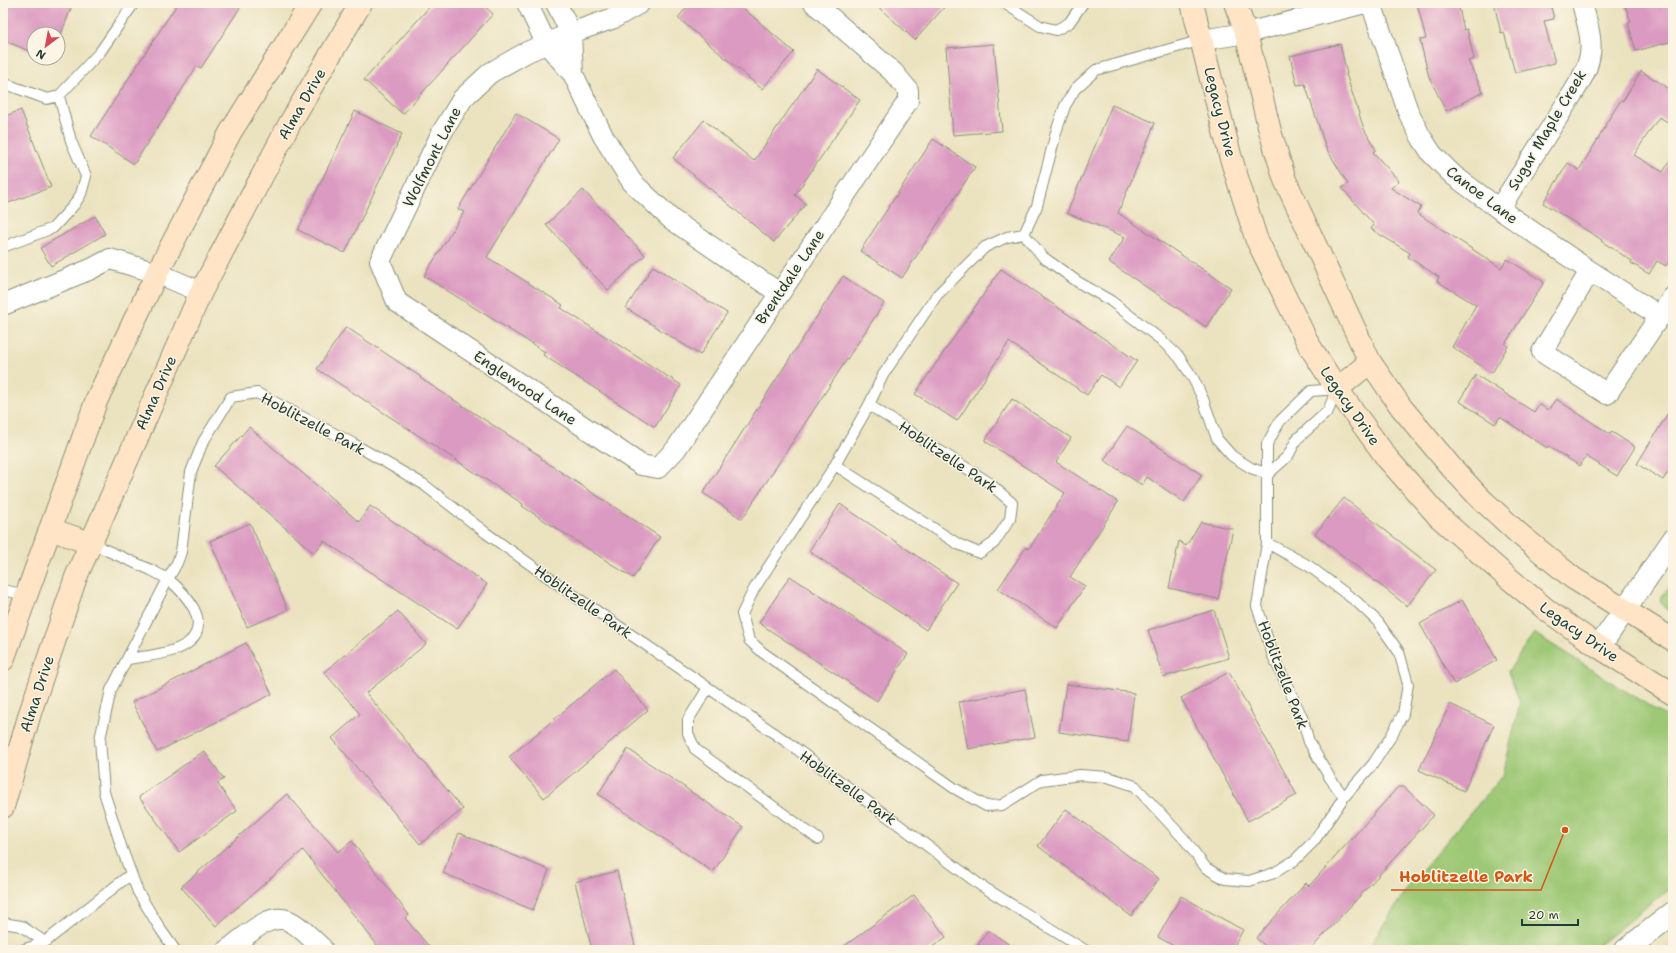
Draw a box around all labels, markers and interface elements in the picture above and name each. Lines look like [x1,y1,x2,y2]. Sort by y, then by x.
north arrow [26,26,66,66]
text: N [33,45,49,63]
street label: Alma Drive [273,65,331,143]
street label: Legacy Drive [1199,65,1241,159]
street label: Sugar Maple Creek [1503,66,1591,194]
street label: Wolfmont Lane [398,103,466,211]
street label: Canoe Lane [1442,161,1522,229]
street label: Brentdale Lane [751,226,829,328]
street label: Englewood Lane [469,346,581,430]
street label: Alma Drive [131,353,181,433]
street label: Legacy Drive [1315,362,1385,450]
street label: Hoblitzelle Park [257,388,369,460]
street label: Hoblitzelle Park [895,416,1001,498]
street label: Hoblitzelle Park [530,561,636,643]
street label: Legacy Drive [1535,597,1623,667]
street label: Hoblitzelle Park [1253,618,1313,732]
street label: Alma Drive [15,653,59,735]
street label: Hoblitzelle Park [796,746,900,830]
callout: Hoblitzelle Park [1391,862,1541,890]
text: Hoblitzelle Park [1399,866,1533,887]
scale bar [1522,901,1578,927]
text: 20 m [1528,907,1559,923]

